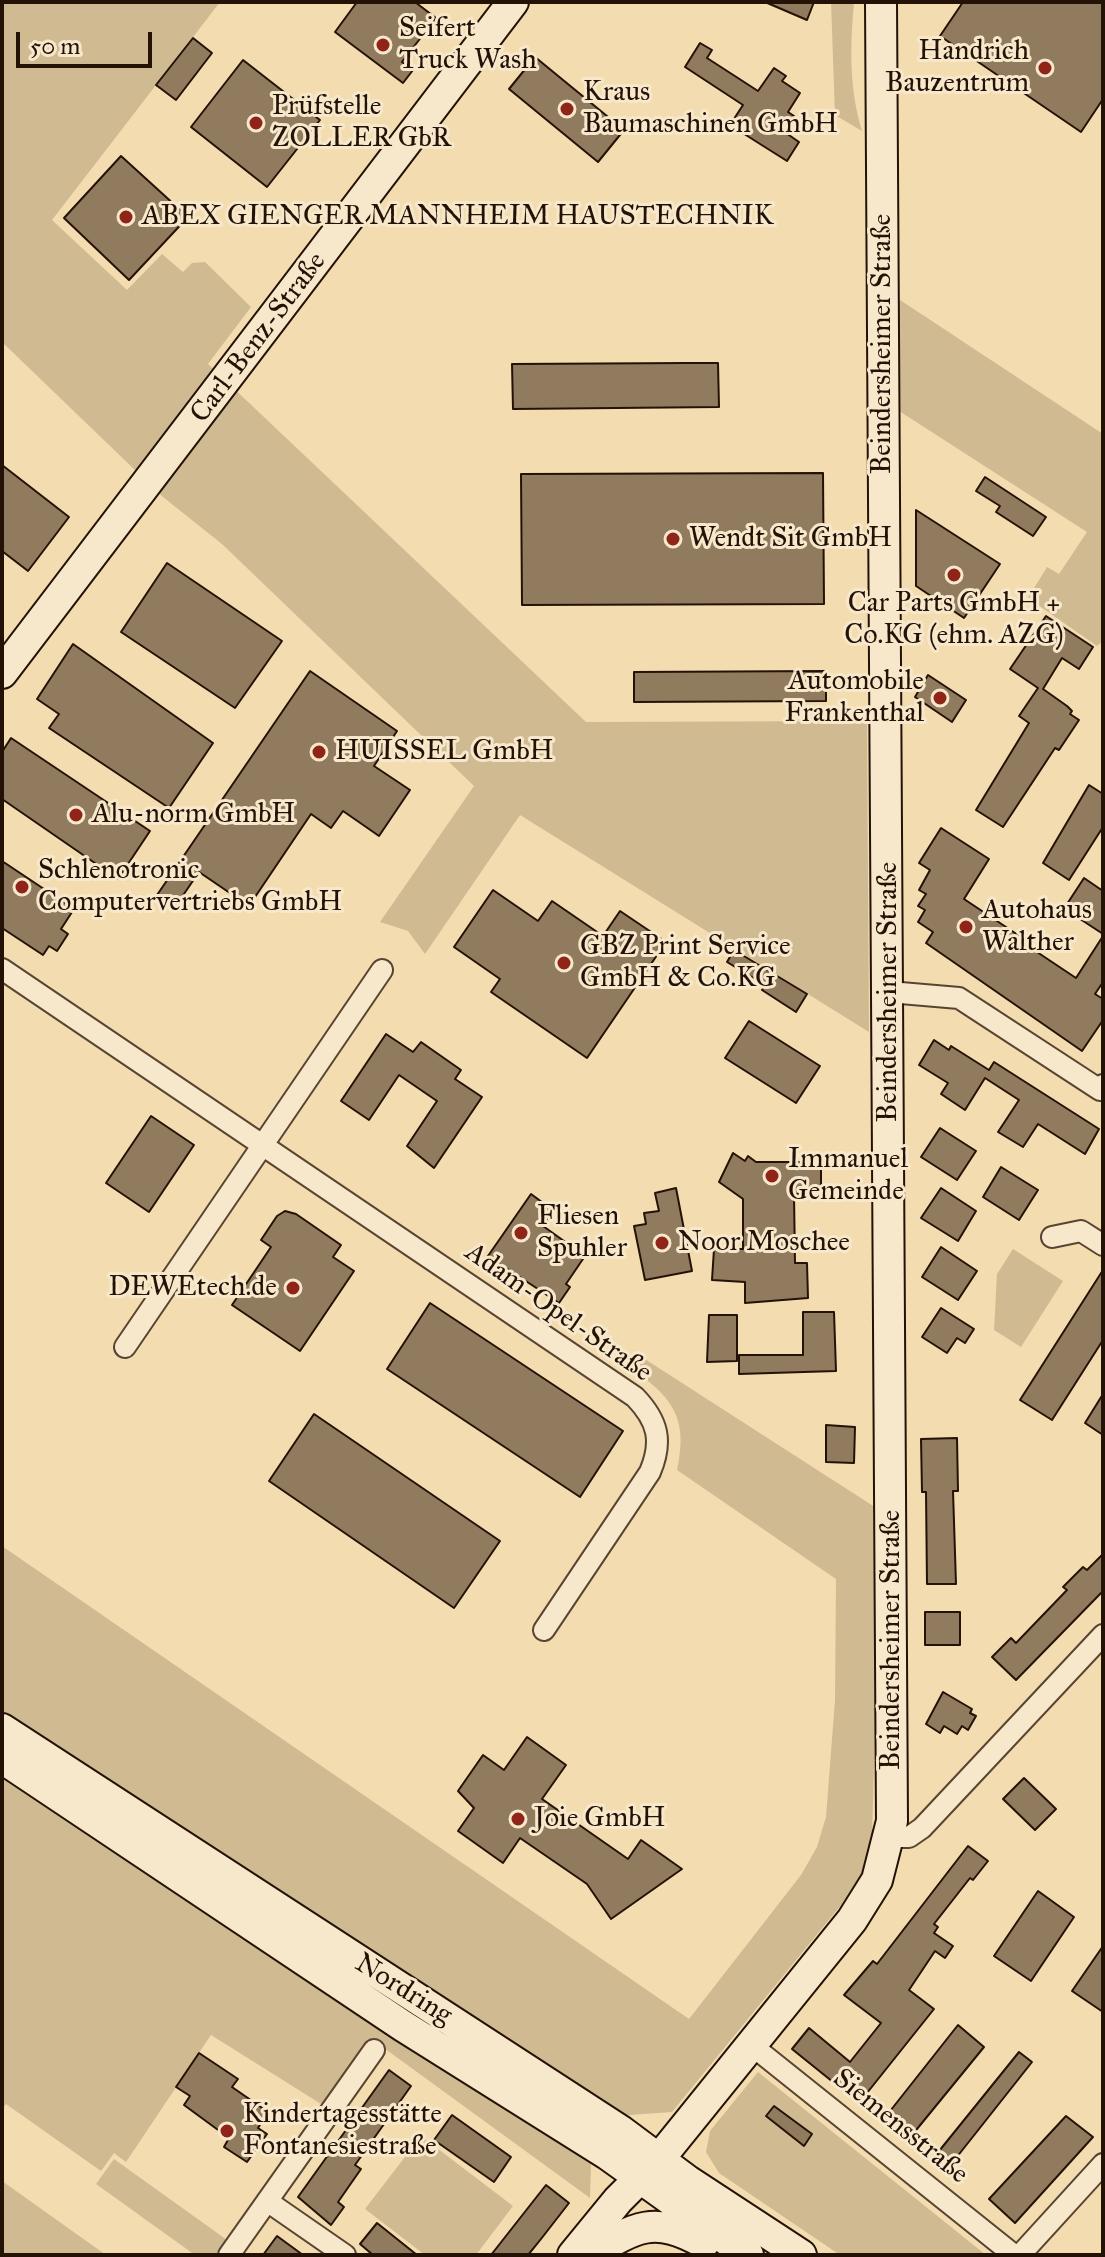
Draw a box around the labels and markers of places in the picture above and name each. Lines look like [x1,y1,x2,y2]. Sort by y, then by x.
place label: Seifert Truck Wash [399,12,537,78]
place label: Handrich Bauzentrum [885,35,1029,101]
marker: Seifert Truck Wash [374,36,392,54]
marker: Handrich Bauzentrum [1036,59,1054,77]
place label: Kraus Baumaschinen GmbH [583,76,838,142]
place label: Prüfstelle ZOLLER GbR [272,90,451,156]
marker: Kraus Baumaschinen GmbH [558,100,576,118]
marker: Prüfstelle ZOLLER GbR [247,114,265,132]
place label: ABEX GIENGER MANNHEIM HAUSTECHNIK [142,200,774,234]
marker: ABEX GIENGER MANNHEIM HAUSTECHNIK [117,208,135,226]
place label: Wendt Sit GmbH [689,522,892,556]
marker: Wendt Sit GmbH [664,530,682,548]
marker: Car Parts GmbH + Co.KG (ehm. AZG) [945,566,963,584]
place label: Car Parts GmbH + Co.KG (ehm. AZG) [844,587,1064,653]
place label: Automobile Frankenthal [785,665,924,731]
marker: Automobile Frankenthal [931,689,949,707]
place label: HUISSEL GmbH [335,735,554,769]
marker: HUISSEL GmbH [310,743,328,761]
place label: Alu-norm GmbH [92,798,295,832]
marker: Alu-norm GmbH [67,806,85,824]
place label: Schlenotronic Computervertriebs GmbH [38,854,342,920]
marker: Schlenotronic Computervertriebs GmbH [13,878,31,896]
place label: Autohaus Walther [982,894,1092,960]
marker: Autohaus Walther [957,918,975,936]
place label: GBZ Print Service GmbH & Co.KG [580,930,791,996]
marker: GBZ Print Service GmbH & Co.KG [555,954,573,972]
place label: Immanuel Gemeinde [788,1143,908,1209]
marker: Immanuel Gemeinde [763,1167,781,1185]
place label: Fliesen Spuhler [537,1200,627,1266]
marker: Fliesen Spuhler [512,1224,530,1242]
place label: Noor Moschee [678,1226,850,1260]
marker: Noor Moschee [653,1234,671,1252]
place label: DEWEtech.de [108,1271,277,1305]
marker: DEWEtech.de [284,1279,302,1297]
place label: Joie GmbH [534,1802,666,1836]
marker: Joie GmbH [509,1810,527,1828]
place label: Kindertagesstätte Fontanesiestraße [243,2098,442,2164]
marker: Kindertagesstätte Fontanesiestraße [218,2122,236,2140]

